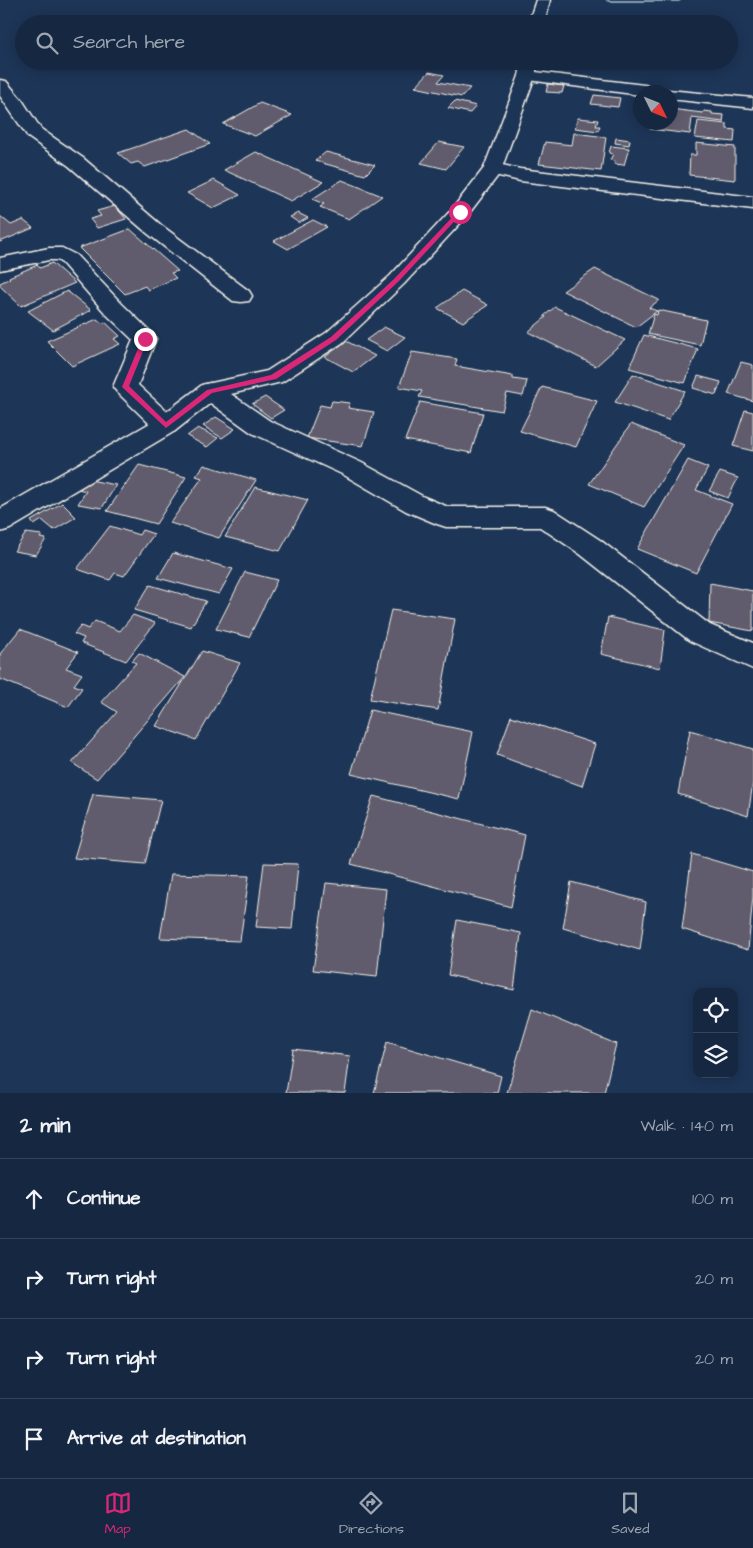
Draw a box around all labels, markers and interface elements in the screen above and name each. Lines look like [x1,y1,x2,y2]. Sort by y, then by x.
search box [15,15,738,70]
icon: search [33,29,61,57]
text: Search here [73,29,185,56]
north arrow [633,85,678,130]
route start [449,201,472,224]
route end [134,328,157,351]
map controls [693,988,738,1078]
button: locate [693,988,738,1033]
button: layers [693,1033,738,1078]
text: 2 min [20,1111,70,1140]
text: Walk · 140 m [641,1115,733,1137]
icon: ahead [20,1185,48,1213]
text: Continue [67,1185,141,1212]
text: 100 m [692,1188,733,1210]
icon: right [20,1265,48,1293]
text: Turn right [67,1265,156,1292]
text: 20 m [695,1268,733,1290]
icon: right [20,1345,48,1373]
text: Turn right [67,1345,156,1372]
text: 20 m [695,1348,733,1370]
icon: arrive [20,1425,48,1453]
text: Arrive at destination [67,1425,246,1452]
tab: Map [104,1489,132,1539]
tab: Directions [339,1489,404,1539]
tab: Saved [611,1489,649,1539]

